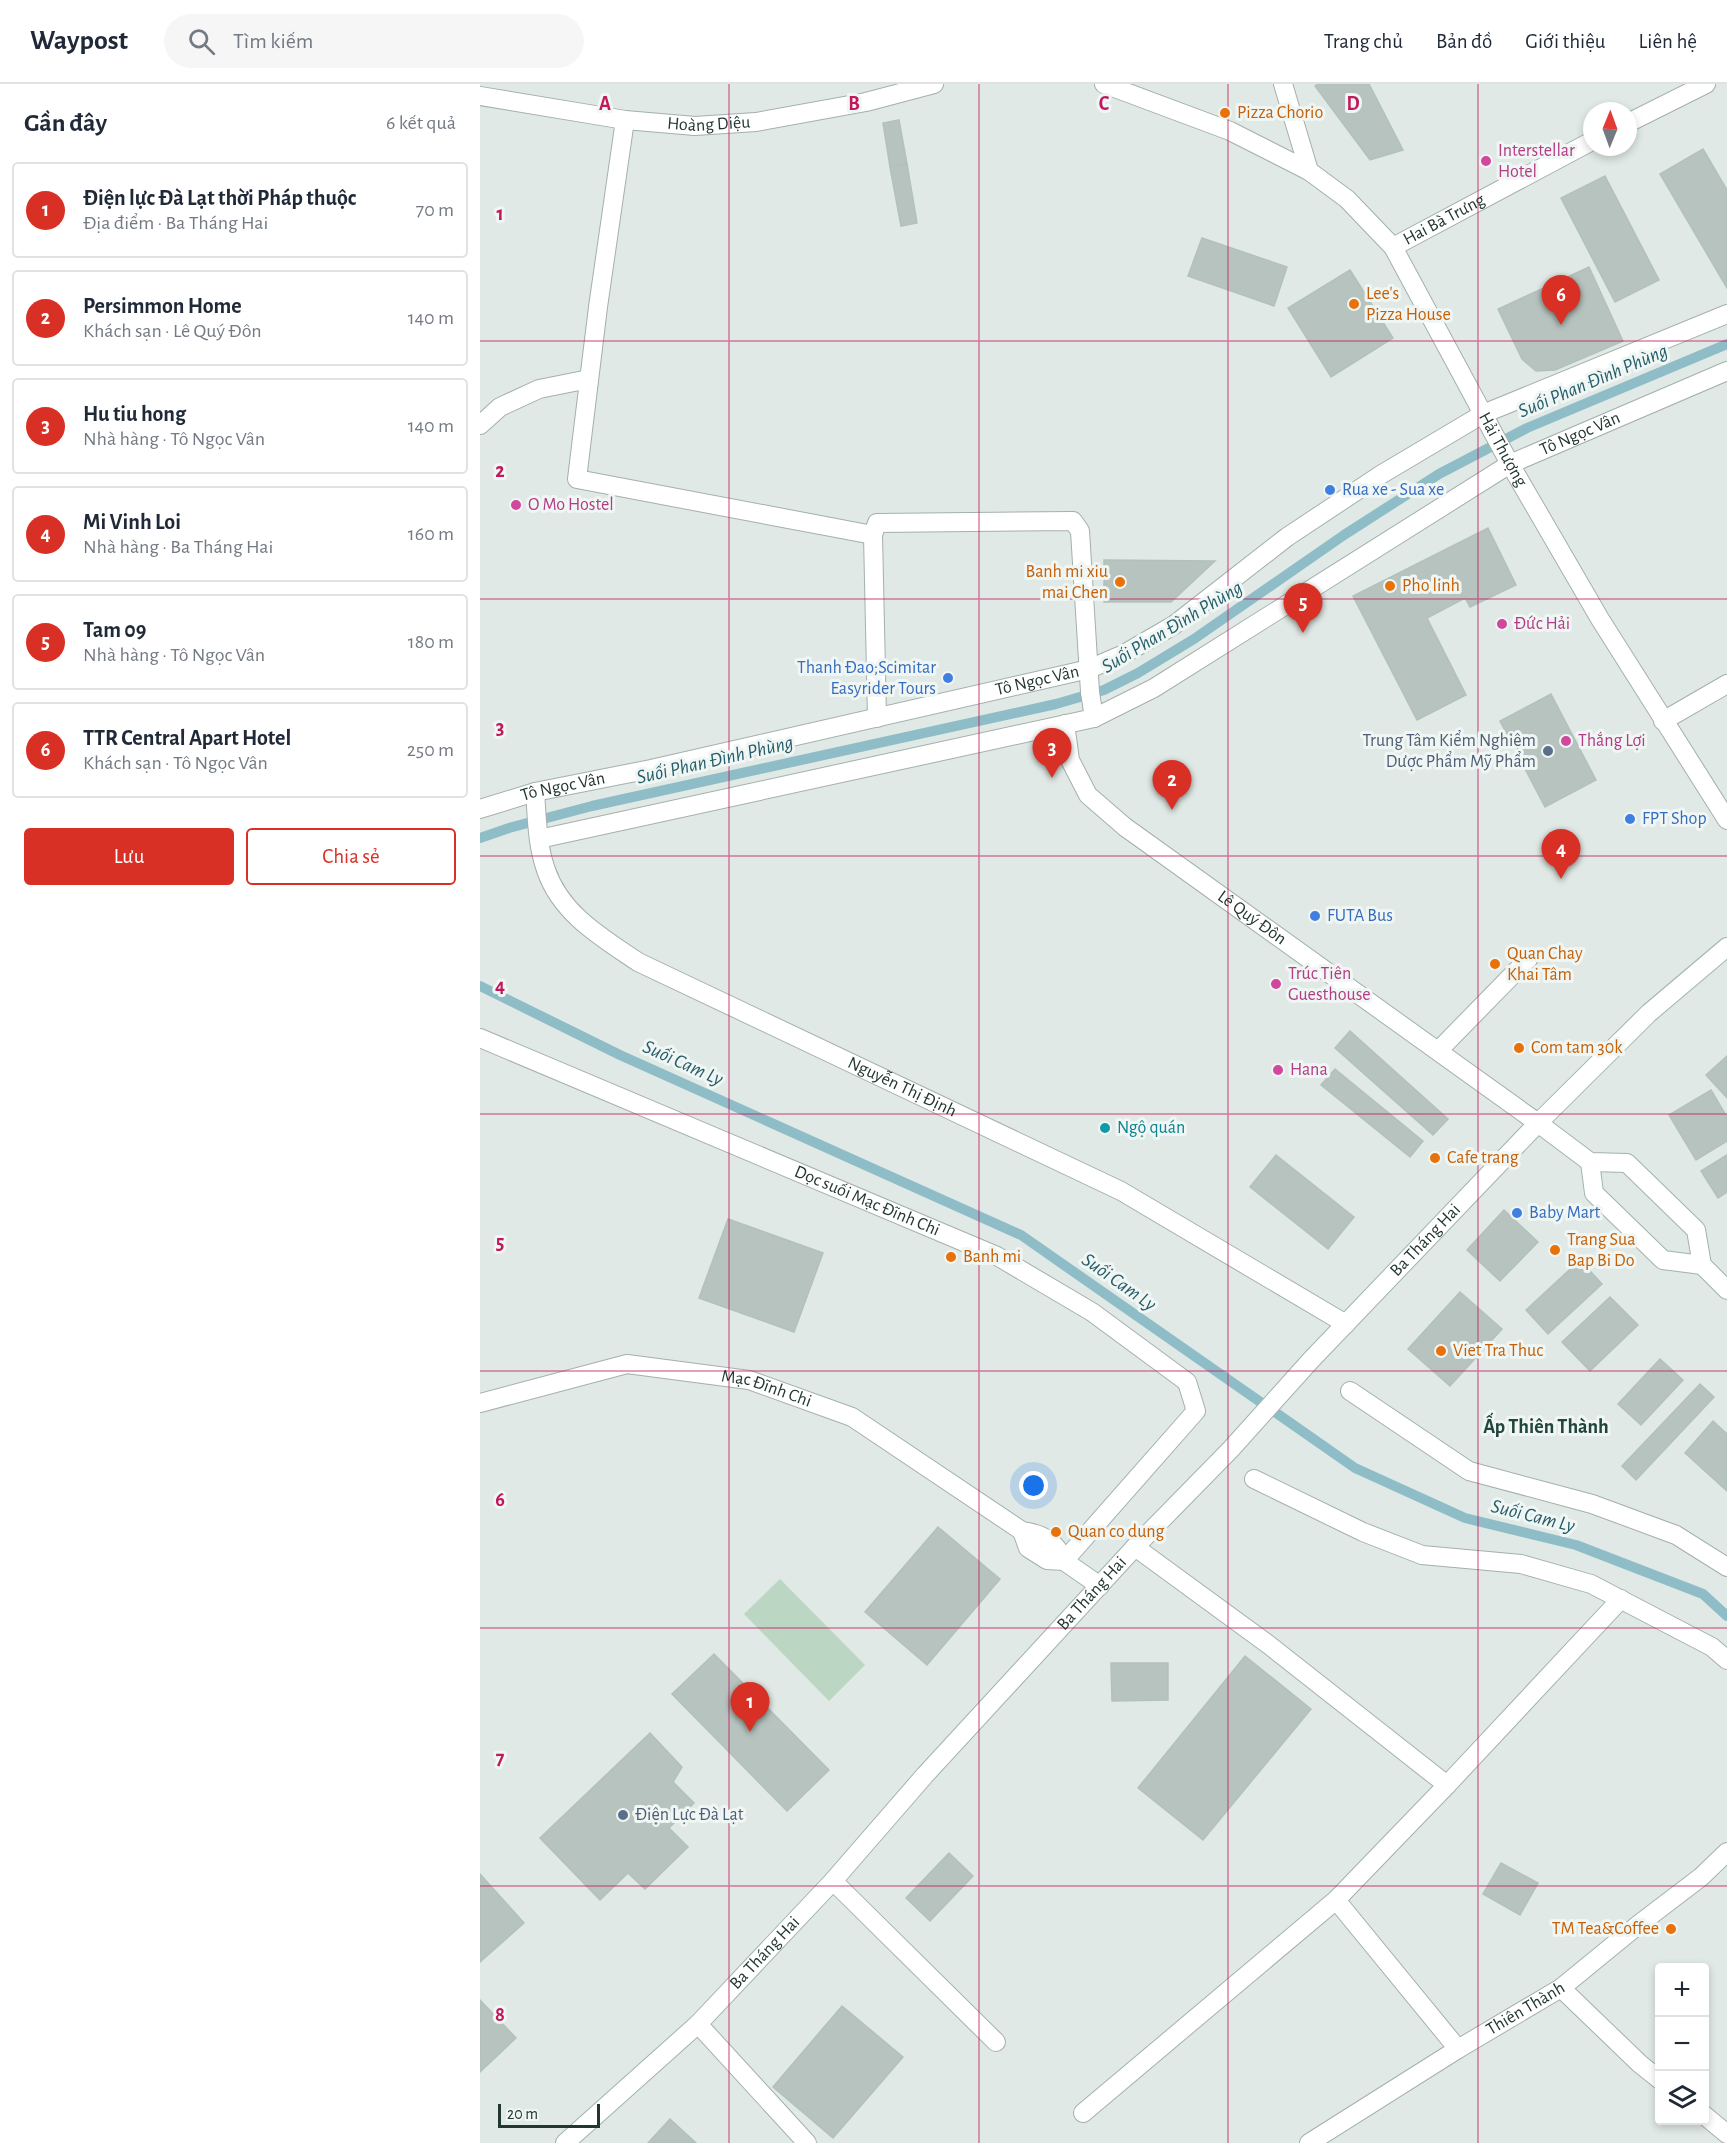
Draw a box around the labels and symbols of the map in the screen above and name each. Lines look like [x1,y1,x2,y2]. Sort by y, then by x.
text: A [599,94,611,114]
text: B [848,94,860,114]
text: C [1099,94,1110,114]
text: D [1346,94,1360,114]
north arrow [1583,102,1637,156]
place label: Pizza Chorio [1237,104,1323,122]
marker: Pizza Chorio [1218,106,1232,120]
street label: Hoàng Diệu [666,113,751,135]
place label: Interstellar Hotel [1498,142,1575,181]
marker: Interstellar Hotel [1479,154,1493,168]
street label: Hai Bà Trưng [1400,191,1488,249]
text: 1 [496,204,504,224]
pin: 6 [1542,276,1580,325]
place label: Lee's Pizza House [1366,285,1451,324]
marker: Lee's Pizza House [1347,297,1361,311]
water label: Suối Phan Đình Phùng [1515,340,1671,422]
street label: Hải Thượng [1475,409,1530,490]
street label: Tô Ngọc Vân [1537,409,1623,459]
text: 2 [495,461,505,481]
place label: Rua xe - Sua xe [1342,481,1444,499]
marker: Rua xe - Sua xe [1323,483,1337,497]
place label: O Mo Hostel [528,496,614,514]
marker: O Mo Hostel [509,498,523,512]
place label: Banh mi xiu mai Chen [1025,563,1108,602]
marker: Banh mi xiu mai Chen [1113,575,1127,589]
water label: Suối Phan Đình Phùng [1098,577,1246,677]
place label: Pho linh [1402,577,1460,595]
marker: Pho linh [1383,579,1397,593]
pin: 5 [1284,584,1322,633]
place label: Đức Hải [1514,615,1570,633]
marker: Đức Hải [1495,617,1509,631]
place label: Thanh Đao;Scimitar Easyrider Tours [797,659,936,698]
street label: Tô Ngọc Vân [994,663,1081,699]
marker: Thanh Đao;Scimitar Easyrider Tours [941,671,955,685]
text: 3 [496,718,504,738]
pin: 3 [1032,728,1072,778]
place label: Trung Tâm Kiểm Nghiệm Dược Phẩm Mỹ Phẩm [1362,730,1536,771]
place label: Thắng Lợi [1578,731,1646,750]
water label: Suối Phan Đình Phùng [635,732,795,788]
marker: Thắng Lợi [1559,734,1573,748]
marker: Trung Tâm Kiểm Nghiệm Dược Phẩm Mỹ Phẩm [1541,744,1555,758]
pin: 2 [1152,760,1192,810]
street label: Tô Ngọc Vân [519,769,607,805]
place label: FPT Shop [1642,810,1707,828]
marker: FPT Shop [1623,812,1637,826]
pin: 4 [1542,830,1580,879]
street label: Lê Quý Đôn [1214,887,1290,948]
place label: FUTA Bus [1327,907,1393,925]
marker: FUTA Bus [1308,909,1322,923]
place label: Quan Chay Khai Tâm [1507,945,1583,984]
marker: Quan Chay Khai Tâm [1488,957,1502,971]
place label: Trúc Tiên Guesthouse [1288,965,1371,1004]
text: 4 [495,976,505,996]
marker: Trúc Tiên Guesthouse [1269,977,1283,991]
water label: Suối Cam Ly [640,1036,727,1090]
place label: Com tam 30k [1531,1039,1623,1057]
marker: Com tam 30k [1512,1041,1526,1055]
street label: Nguyễn Thị Định [845,1054,959,1121]
place label: Hana [1290,1061,1328,1079]
marker: Hana [1271,1063,1285,1077]
place label: Ngộ quán [1117,1119,1185,1137]
marker: Ngộ quán [1098,1121,1112,1135]
place label: Cafe trang [1447,1149,1519,1167]
marker: Cafe trang [1428,1151,1442,1165]
street label: Dọc suối Mạc Đĩnh Chi [792,1163,942,1240]
street label: Ba Tháng Hai [1387,1201,1464,1280]
place label: Baby Mart [1529,1204,1601,1222]
marker: Baby Mart [1510,1206,1524,1220]
place label: Trang Sua Bap Bi Do [1567,1231,1635,1270]
text: 5 [496,1233,504,1253]
marker: Trang Sua Bap Bi Do [1548,1243,1562,1257]
place label: Banh mi [963,1248,1021,1266]
water label: Suối Cam Ly [1078,1249,1160,1315]
marker: Banh mi [944,1250,958,1264]
place label: Viet Tra Thuc [1453,1342,1543,1360]
marker: Viet Tra Thuc [1434,1344,1448,1358]
street label: Mạc Đĩnh Chi [720,1367,814,1411]
district label: Ấp Thiên Thành [1483,1412,1609,1437]
your location [1019,1471,1048,1500]
text: 6 [495,1490,505,1510]
water label: Suối Cam Ly [1489,1496,1578,1536]
place label: Quan co dung [1068,1523,1164,1541]
marker: Quan co dung [1049,1525,1063,1539]
street label: Ba Tháng Hai [1054,1553,1130,1634]
pin: 1 [730,1682,770,1732]
text: 7 [496,1748,505,1768]
place label: Điện Lực Đà Lạt [635,1806,744,1824]
marker: Điện Lực Đà Lạt [616,1808,630,1822]
street label: Ba Tháng Hai [727,1913,803,1993]
place label: TM Tea&Coffee [1552,1920,1659,1938]
marker: TM Tea&Coffee [1664,1922,1678,1936]
street label: Thiên Thành [1483,1979,1568,2039]
text: 8 [495,2005,505,2025]
scale bar [498,2101,600,2128]

